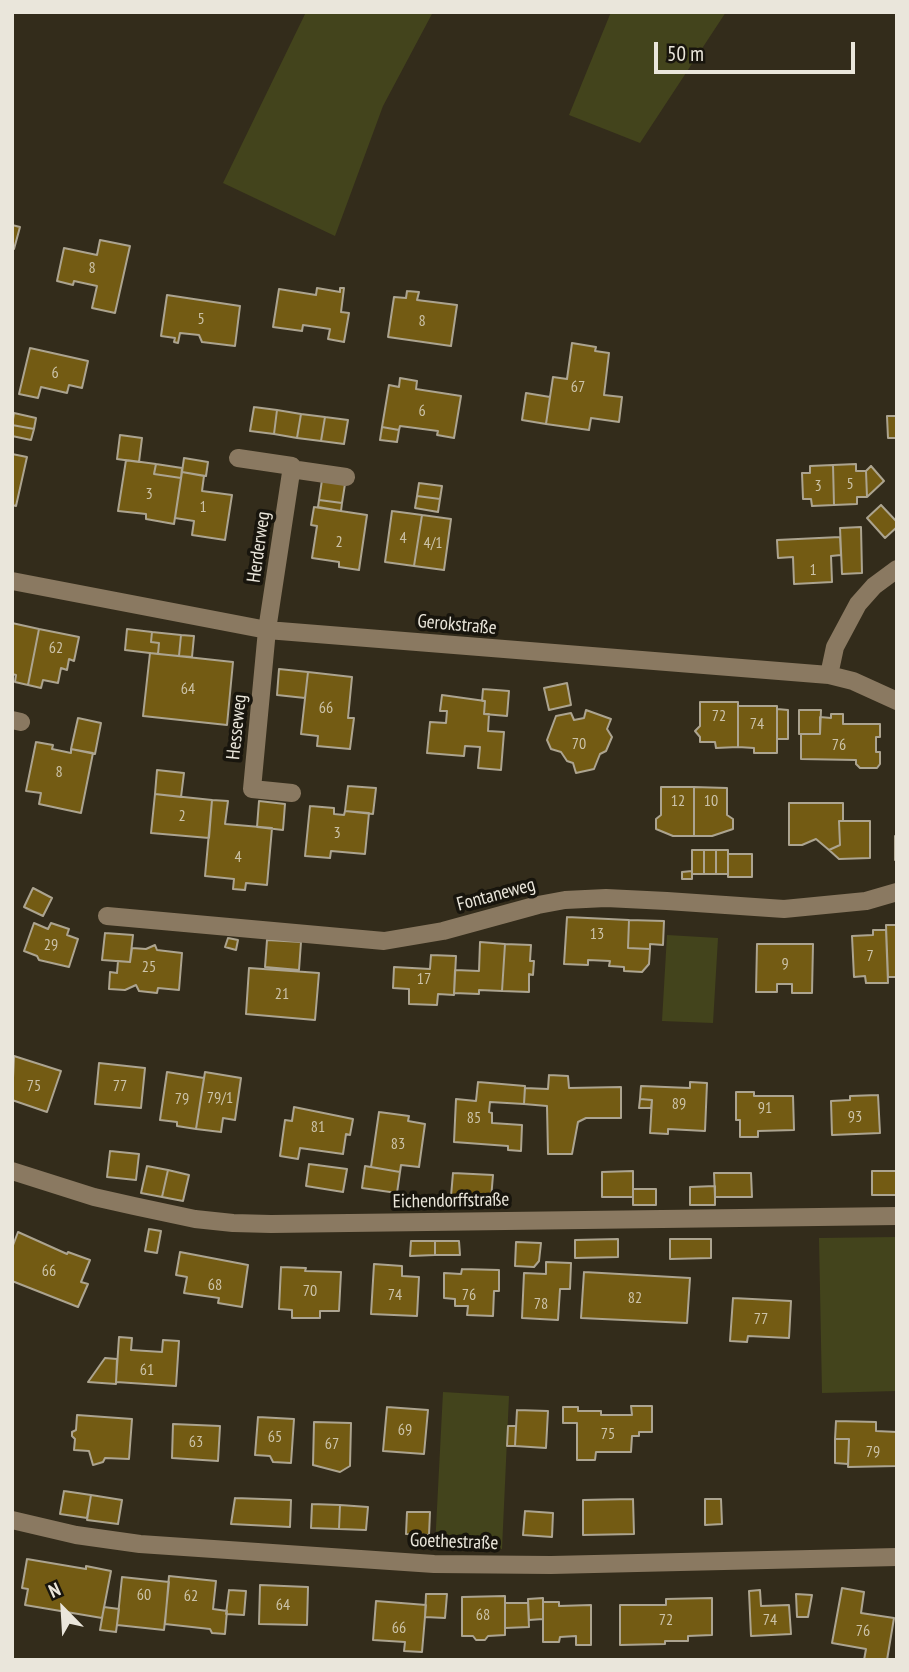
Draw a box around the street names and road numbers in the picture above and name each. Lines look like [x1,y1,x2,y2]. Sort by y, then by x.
street label: Herderweg [243,510,275,584]
street label: Gerokstraße [416,610,498,640]
street label: Hesseweg [222,693,252,761]
street label: Fontaneweg [454,874,538,916]
street label: Eichendorffstraße [393,1189,509,1213]
street label: Goethestraße [409,1529,499,1555]

